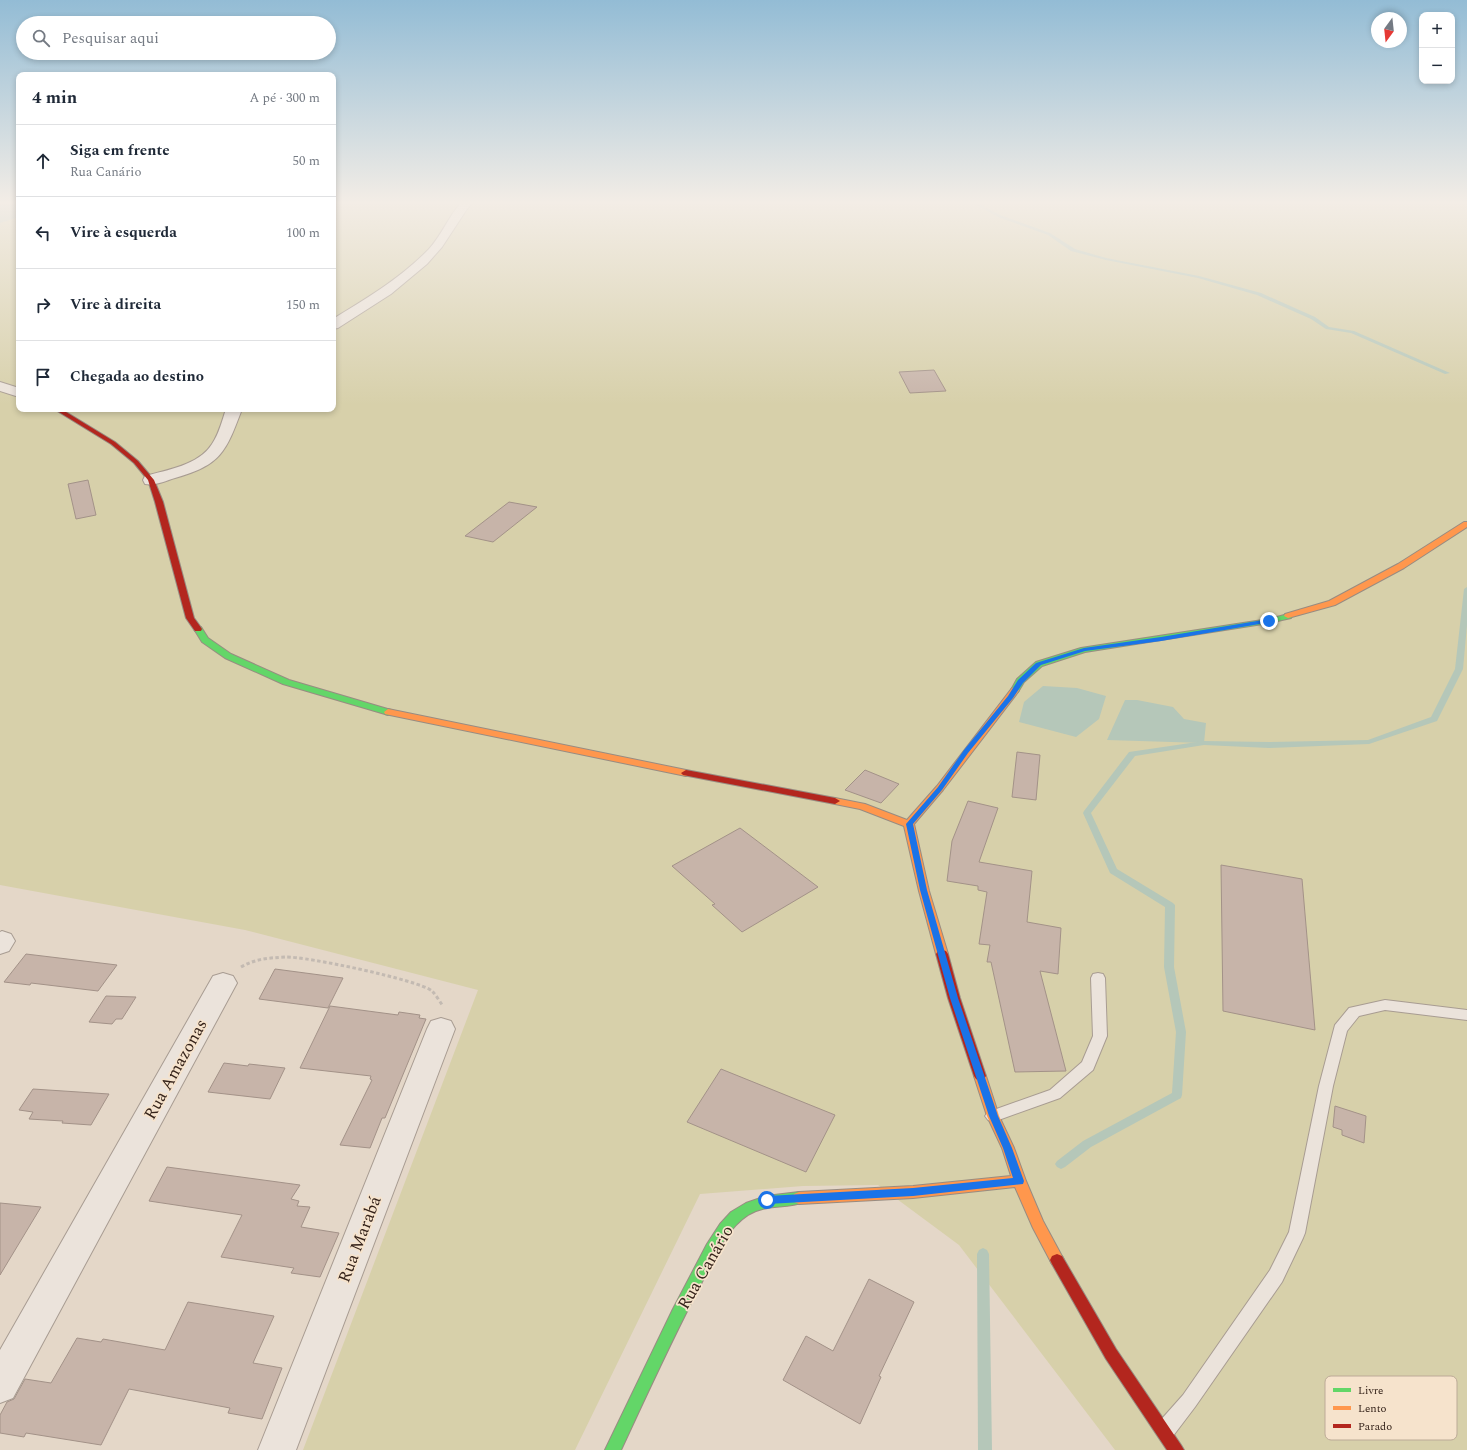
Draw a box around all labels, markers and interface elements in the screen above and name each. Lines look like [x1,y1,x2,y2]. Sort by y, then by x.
north arrow [1371,12,1407,48]
map controls [1419,12,1455,84]
button: + [1419,12,1455,48]
search box [16,16,336,60]
icon: search [30,27,52,49]
text: Pesquisar aqui [62,27,159,50]
button: − [1419,48,1455,84]
text: 4 min [32,85,77,111]
text: A pé · 300 m [250,88,320,108]
text: Siga em frente [70,139,170,162]
icon: ahead [32,150,54,172]
text: 50 m [293,151,320,171]
text: Rua Canário [70,162,141,182]
text: Vire à esquerda [70,221,177,244]
icon: left [32,222,54,244]
text: 100 m [286,223,320,243]
text: Vire à direita [70,293,161,316]
icon: right [32,294,54,316]
text: 150 m [286,295,320,315]
text: Chegada ao destino [70,365,204,388]
icon: arrive [32,366,54,388]
route end [1260,612,1278,630]
street label: Rua Amazonas [137,1014,214,1125]
route start [758,1191,776,1209]
street label: Rua Marabá [331,1192,389,1287]
street label: Rua Canário [671,1221,740,1314]
legend [1325,1376,1457,1440]
text: Livre [1358,1382,1383,1399]
text: Lento [1358,1400,1387,1417]
text: Parado [1358,1418,1392,1435]

